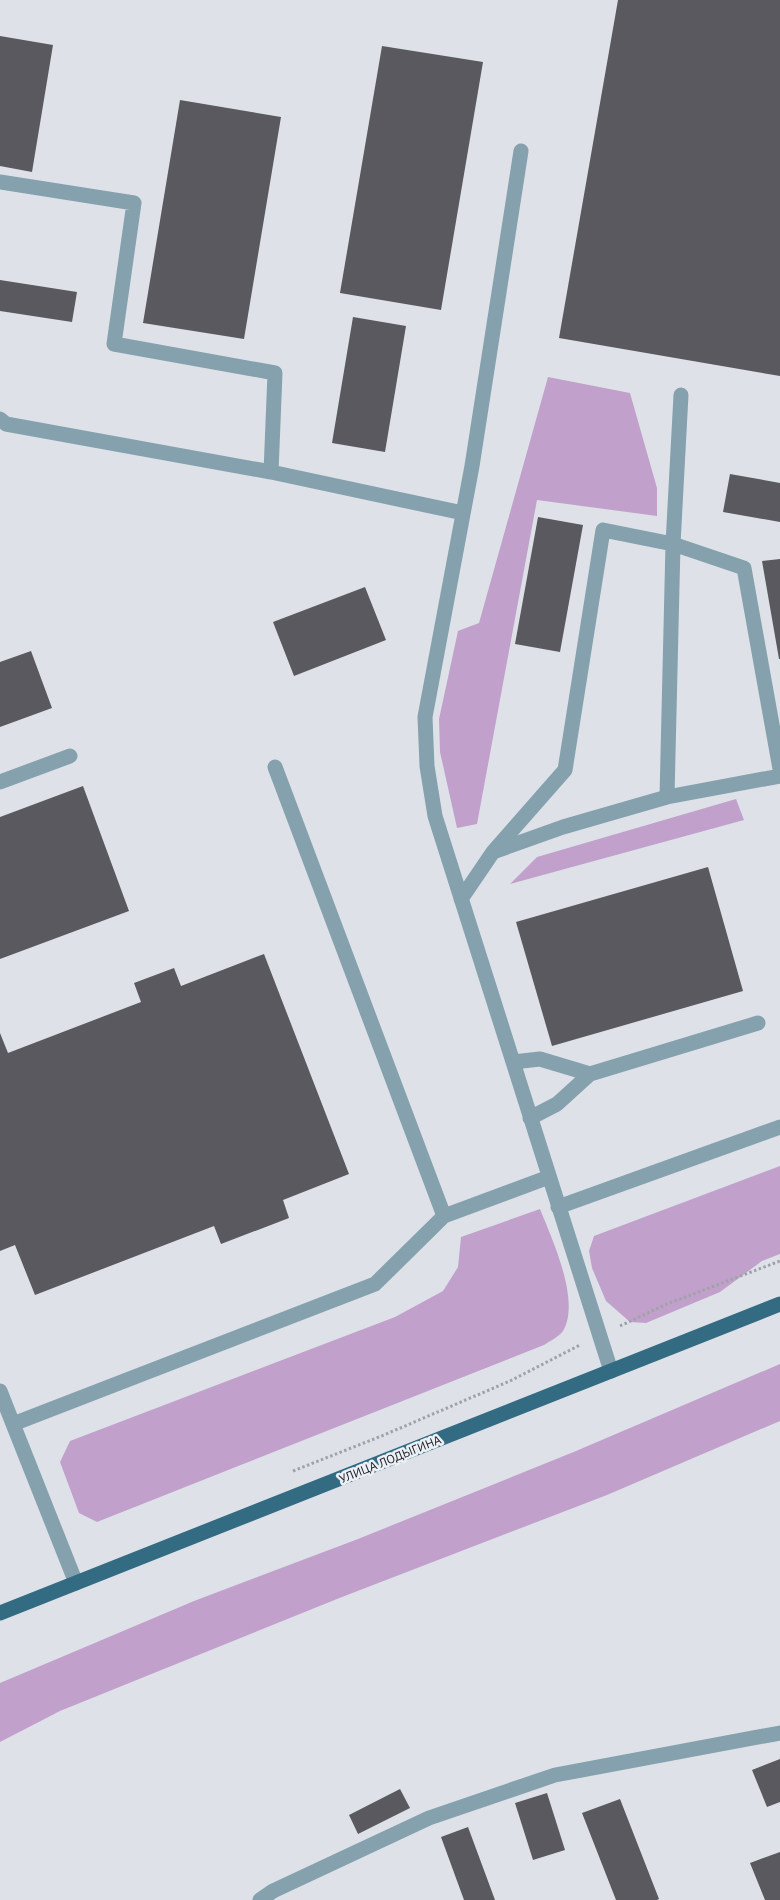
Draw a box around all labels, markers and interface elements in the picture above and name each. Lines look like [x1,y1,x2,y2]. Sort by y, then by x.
street label: УЛИЦА ЛОДЫГИНА [337,1432,444,1486]

